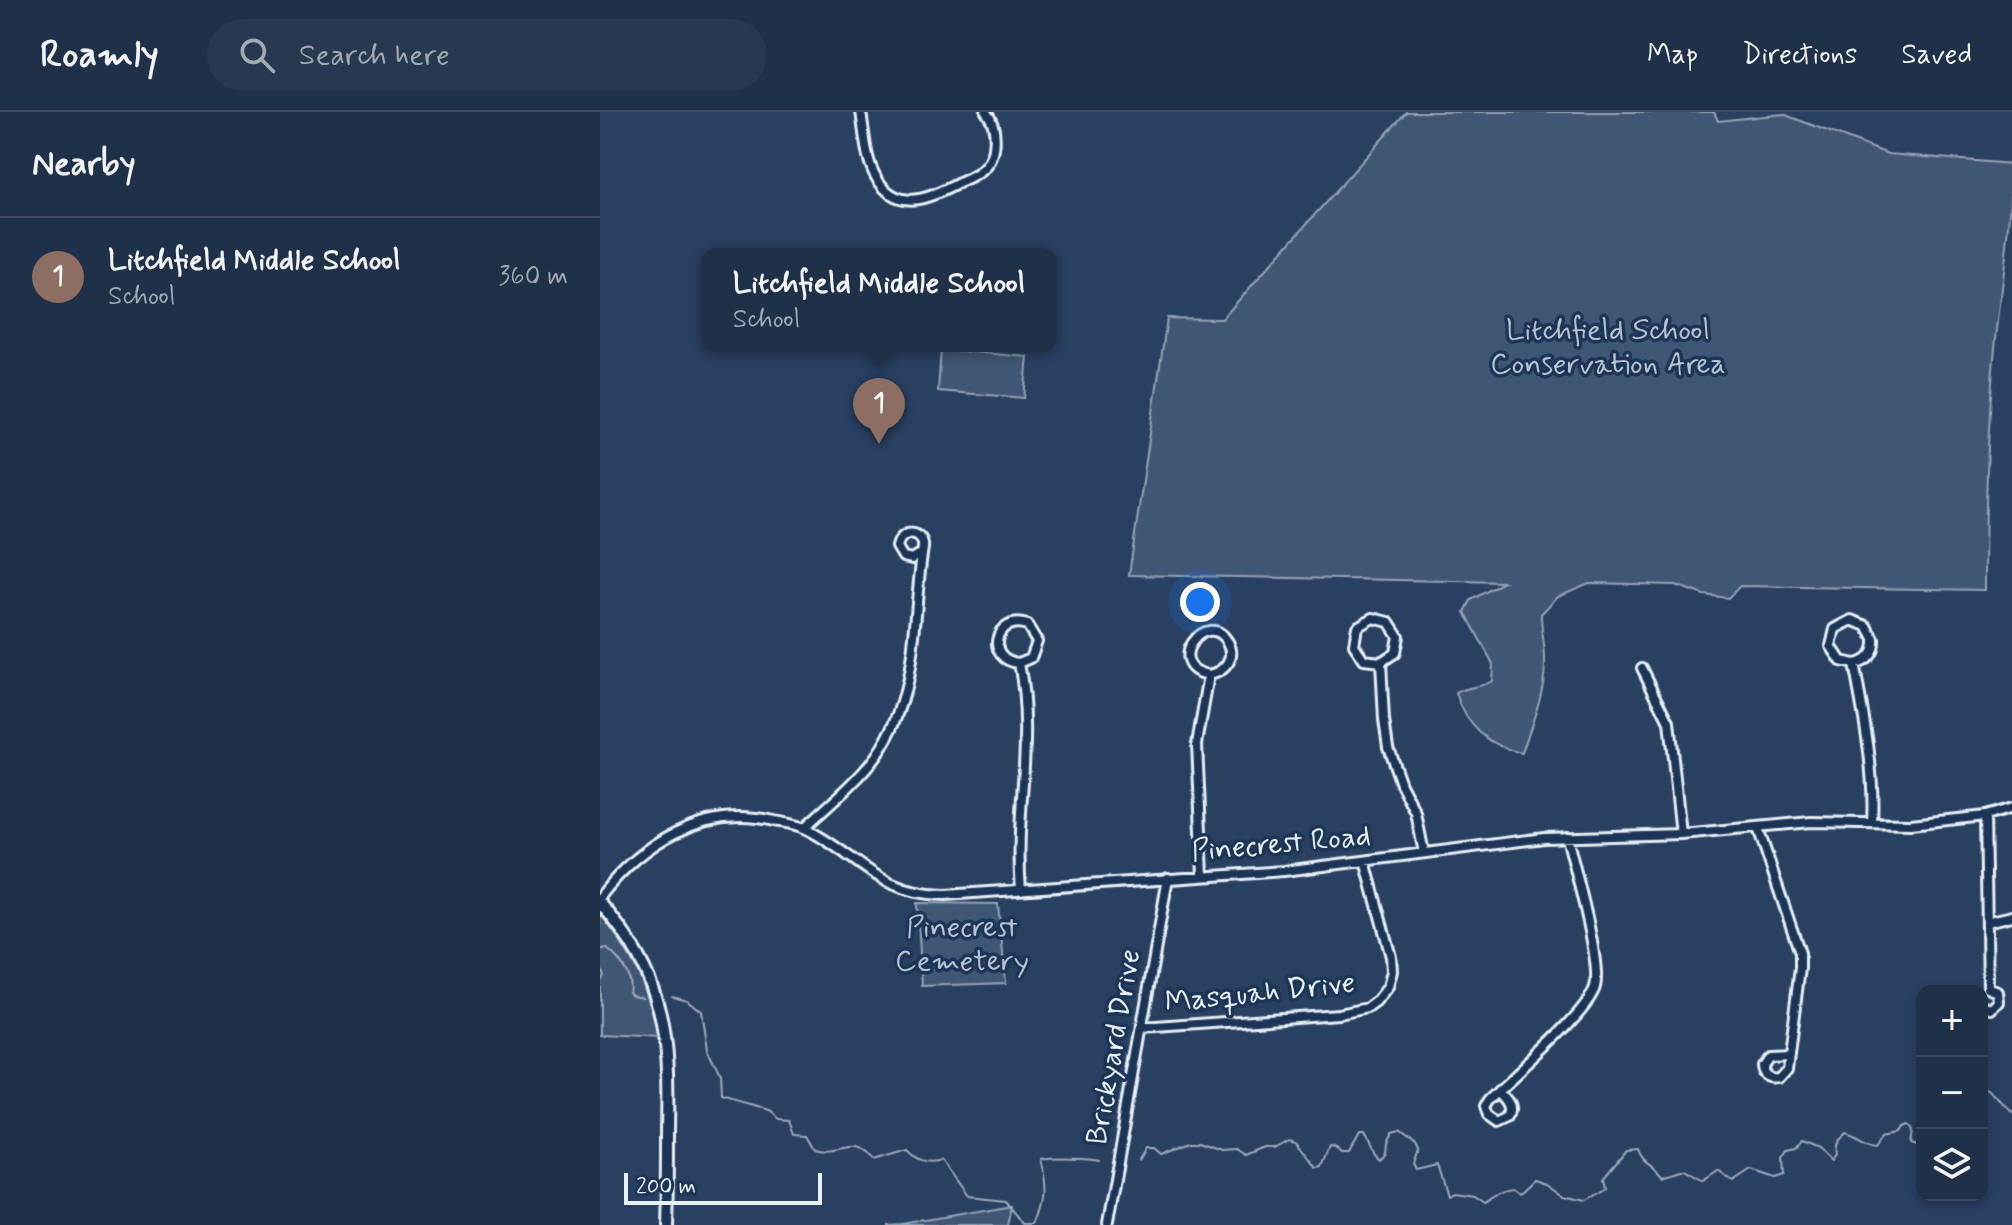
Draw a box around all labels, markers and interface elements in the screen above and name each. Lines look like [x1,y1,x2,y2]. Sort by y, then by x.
search box [207,19,767,91]
text: Roamly [40,31,159,80]
icon: search [235,33,279,77]
text: Search here [299,36,450,75]
text: Map [1647,37,1698,74]
text: Directions [1742,37,1857,74]
text: Saved [1901,37,1972,74]
text: Nearby [32,142,136,187]
text: Litchfield Middle School [108,241,400,280]
popup [701,248,1057,352]
text: 1 [52,260,64,294]
text: 360 m [499,260,568,294]
text: Litchfield Middle School [733,264,1025,303]
text: School [108,280,175,314]
text: School [733,303,800,337]
park label: Litchfield School Conservation Area [1490,311,1726,384]
pin: 1 [853,378,905,444]
your location [1180,582,1220,622]
street label: Pinecrest Road [1190,817,1372,871]
park label: Pinecrest Cemetery [895,908,1029,981]
street label: Brickyard Drive [1078,946,1150,1148]
street label: Masquah Drive [1163,964,1357,1022]
map controls [1916,985,1988,1201]
button: + [1916,985,1988,1057]
button: − [1916,1057,1988,1129]
button: layers [1916,1129,1988,1201]
scale bar [624,1169,822,1205]
text: 200 m [636,1173,696,1201]

